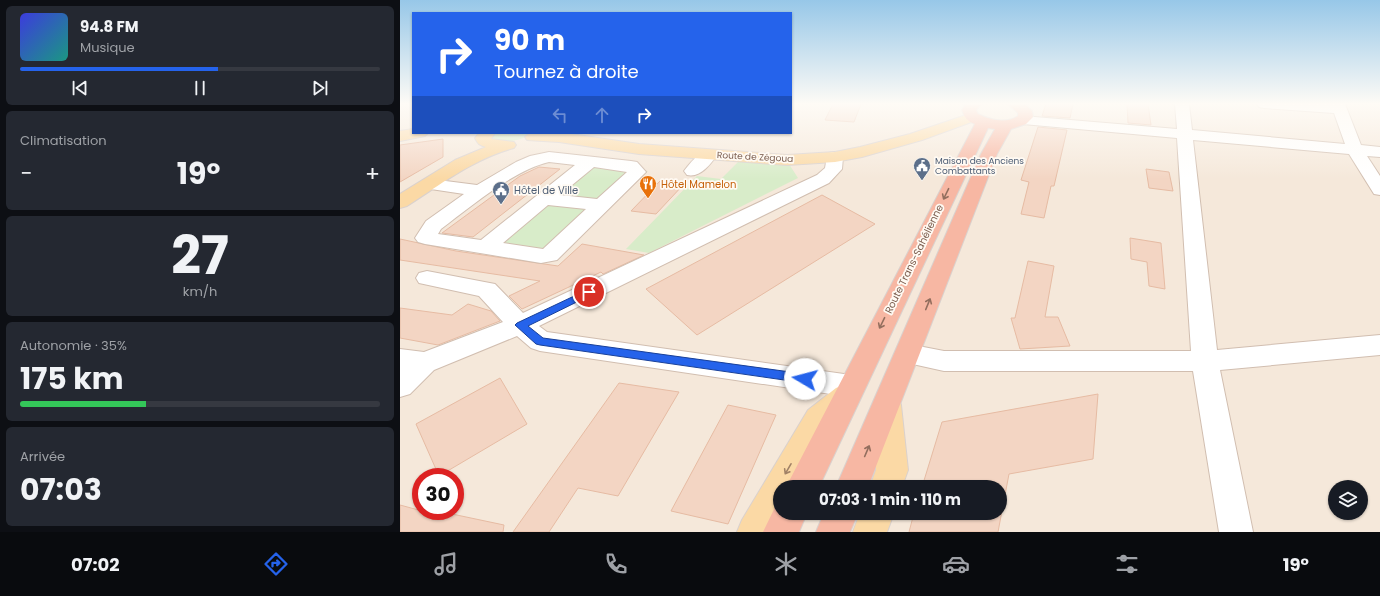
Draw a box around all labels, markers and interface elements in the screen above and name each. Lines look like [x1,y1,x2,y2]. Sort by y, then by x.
text: 94.8 FM [80,16,139,37]
text: 90 m [494,21,565,60]
icon: right [428,28,480,80]
text: Musique [80,38,135,57]
text: Tournez à droite [494,59,639,84]
icon: previous [69,77,91,99]
icon: pause [189,77,211,99]
icon: next [309,77,331,99]
icon: left [549,104,571,126]
icon: ahead [591,104,613,126]
icon: right [633,104,655,126]
text: Climatisation [20,131,107,150]
street label: Route de Zégoua [717,149,793,165]
text: 19° [177,152,220,195]
place label: Maison des Anciens Combattants [935,155,1024,177]
public building icon: Maison des Anciens Combattants [912,156,932,181]
text: − [20,158,32,189]
text: + [365,158,380,189]
restaurant icon: Hôtel Mamelon [638,174,658,199]
place label: Hôtel Mamelon [661,177,736,192]
public building icon: Hôtel de Ville [491,180,511,205]
place label: Hôtel de Ville [514,183,578,198]
one-way arrow [942,188,950,200]
street label: Route Trans-Sahélienne [881,202,947,316]
text: 27 [171,219,229,292]
pin [572,275,606,309]
icon: arrive [578,281,600,303]
text: km/h [183,282,217,301]
one-way arrow [924,299,932,311]
one-way arrow [878,317,885,329]
text: Autonomie · 35% [20,336,127,355]
text: 175 km [20,357,124,400]
position arrow [784,358,826,400]
one-way arrow [864,446,872,458]
text: Arrivée [20,447,65,466]
one-way arrow [784,463,792,475]
text: 07:03 [20,468,102,511]
speed limit sign: 30 [412,468,464,520]
map controls [1328,480,1368,520]
button: layers [1328,480,1368,520]
text: 07:03 · 1 min · 110 m [819,489,961,510]
icon: directions [262,550,290,578]
icon: music [432,550,460,578]
icon: phone [602,550,630,578]
icon: climate [772,550,800,578]
icon: car [942,550,970,578]
icon: filters [1113,550,1141,578]
text: 07:02 [71,552,120,577]
text: 19° [1283,552,1309,577]

